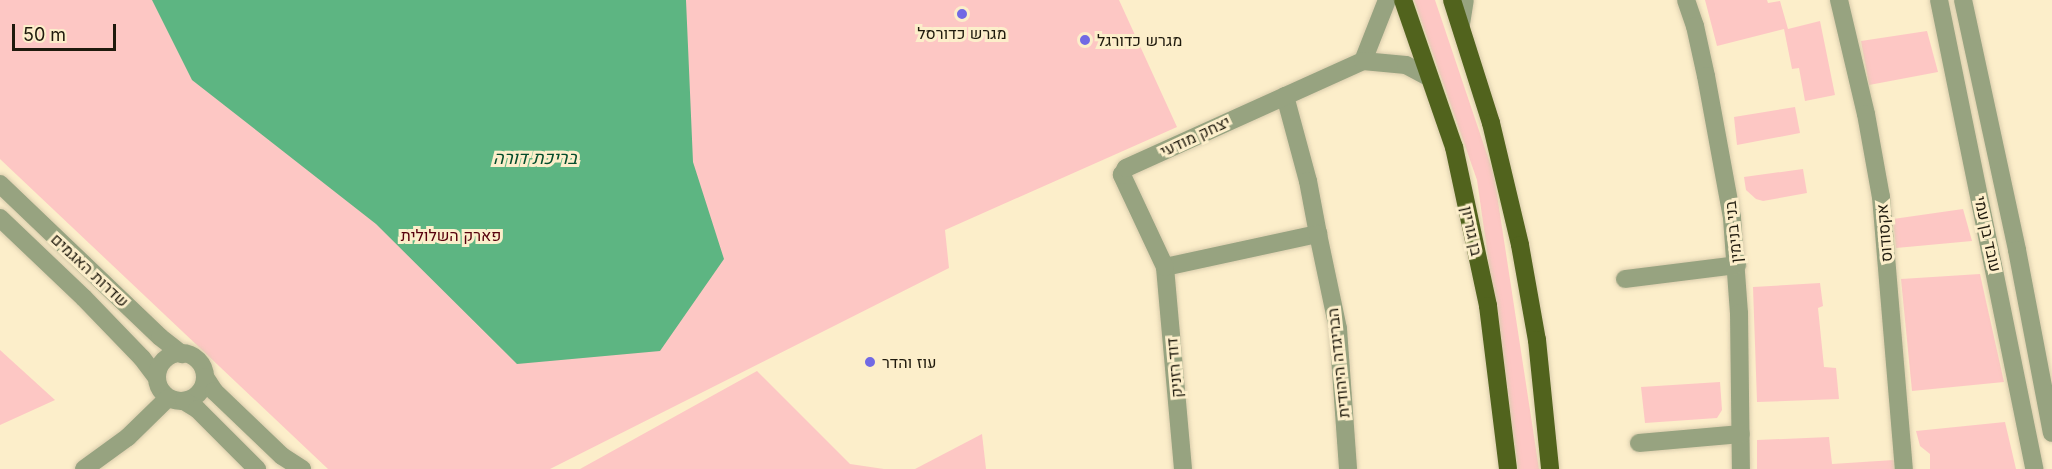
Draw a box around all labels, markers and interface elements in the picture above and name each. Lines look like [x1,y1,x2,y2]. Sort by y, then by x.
marker: מגרש כדורסל [955,7,969,21]
scale bar [15,12,118,50]
place label: מגרש כדורסל [917,23,1007,43]
text: 50 m [23,24,66,45]
place label: מגרש כדורגל [1097,30,1182,50]
marker: מגרש כדורגל [1078,33,1092,47]
street label: יצחק מודעי [1157,111,1233,161]
water label: בריכת דורה [493,147,577,169]
street label: עובד בן עמי [1971,194,2005,274]
street label: בני בנימין [1720,200,1746,264]
street label: אקסודוס [1872,203,1896,263]
street label: בן גוריון [1457,204,1487,258]
park label: פארק השלולית [401,225,501,245]
street label: שדרות האגמים [47,229,133,311]
street label: הבריגדה היהודית [1323,307,1353,419]
street label: דוד רזניק [1162,337,1186,399]
place label: עוז והדר [882,352,936,372]
marker: עוז והדר [863,355,877,369]

